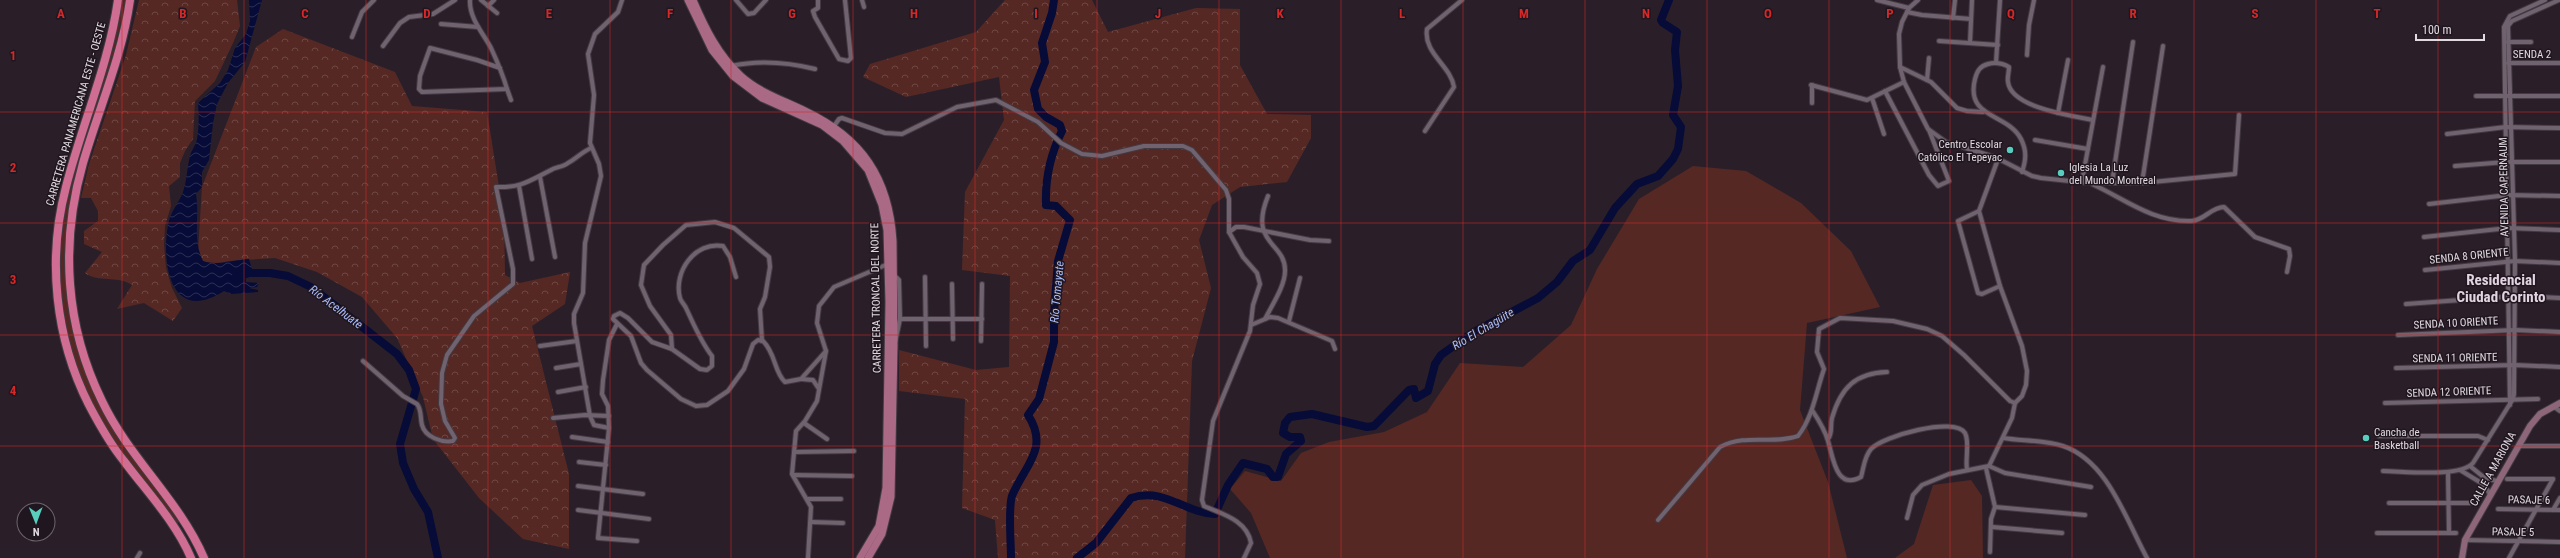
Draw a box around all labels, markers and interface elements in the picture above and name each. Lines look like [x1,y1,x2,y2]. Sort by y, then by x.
text: A [57,6,65,21]
text: B [179,6,187,21]
text: C [301,6,309,21]
text: D [423,6,431,21]
text: E [546,6,553,21]
text: F [667,6,673,21]
text: G [788,6,796,21]
text: H [910,6,918,21]
text: I [1034,6,1038,21]
text: J [1155,6,1161,21]
text: K [1276,6,1284,21]
text: L [1399,6,1405,21]
text: M [1519,6,1529,21]
text: N [1642,6,1650,21]
text: O [1764,6,1772,21]
text: P [1886,6,1894,21]
text: Q [2007,6,2015,21]
text: R [2129,6,2137,21]
text: S [2251,6,2259,21]
text: T [2373,6,2381,21]
scale bar [2416,16,2484,42]
street label: CARRETERA PANAMERICANA ESTE - OESTE [43,20,109,207]
text: 100 m [2422,23,2452,37]
text: 1 [10,48,16,63]
street label: SENDA 2 [2513,48,2551,61]
street label: AVENIDA CAPERNAUM [2497,137,2511,237]
place label: Centro Escolar Católico El Tepeyac [1918,138,2003,164]
marker: Centro Escolar Católico El Tepeyac [2005,145,2015,155]
text: 2 [10,160,17,175]
place label: Iglesia La Luz del Mundo Montreal [2069,161,2156,187]
marker: Iglesia La Luz del Mundo Montreal [2056,168,2066,178]
street label: CARRETERA TRONCAL DEL NORTE [868,222,884,373]
street label: SENDA 8 ORIENTE [2429,245,2510,267]
water label: Río Tomayate [1047,260,1067,324]
district label: Residencial Ciudad Corinto [2456,271,2546,306]
text: 3 [10,272,16,287]
water label: Río Acelhuate [306,282,366,332]
water label: Río El Chagüite [1450,305,1517,353]
street label: SENDA 10 ORIENTE [2413,314,2499,332]
street label: SENDA 11 ORIENTE [2412,351,2498,365]
text: 4 [10,383,17,398]
street label: SENDA 12 ORIENTE [2406,384,2492,400]
place label: Cancha de Basketball [2374,426,2420,452]
street label: CALLE A MARIONA [2467,429,2519,508]
marker: Cancha de Basketball [2361,433,2371,443]
street label: PASAJE 6 [2508,493,2550,507]
north arrow [16,502,56,542]
text: N [32,525,40,538]
street label: PASAJE 5 [2492,525,2534,539]

